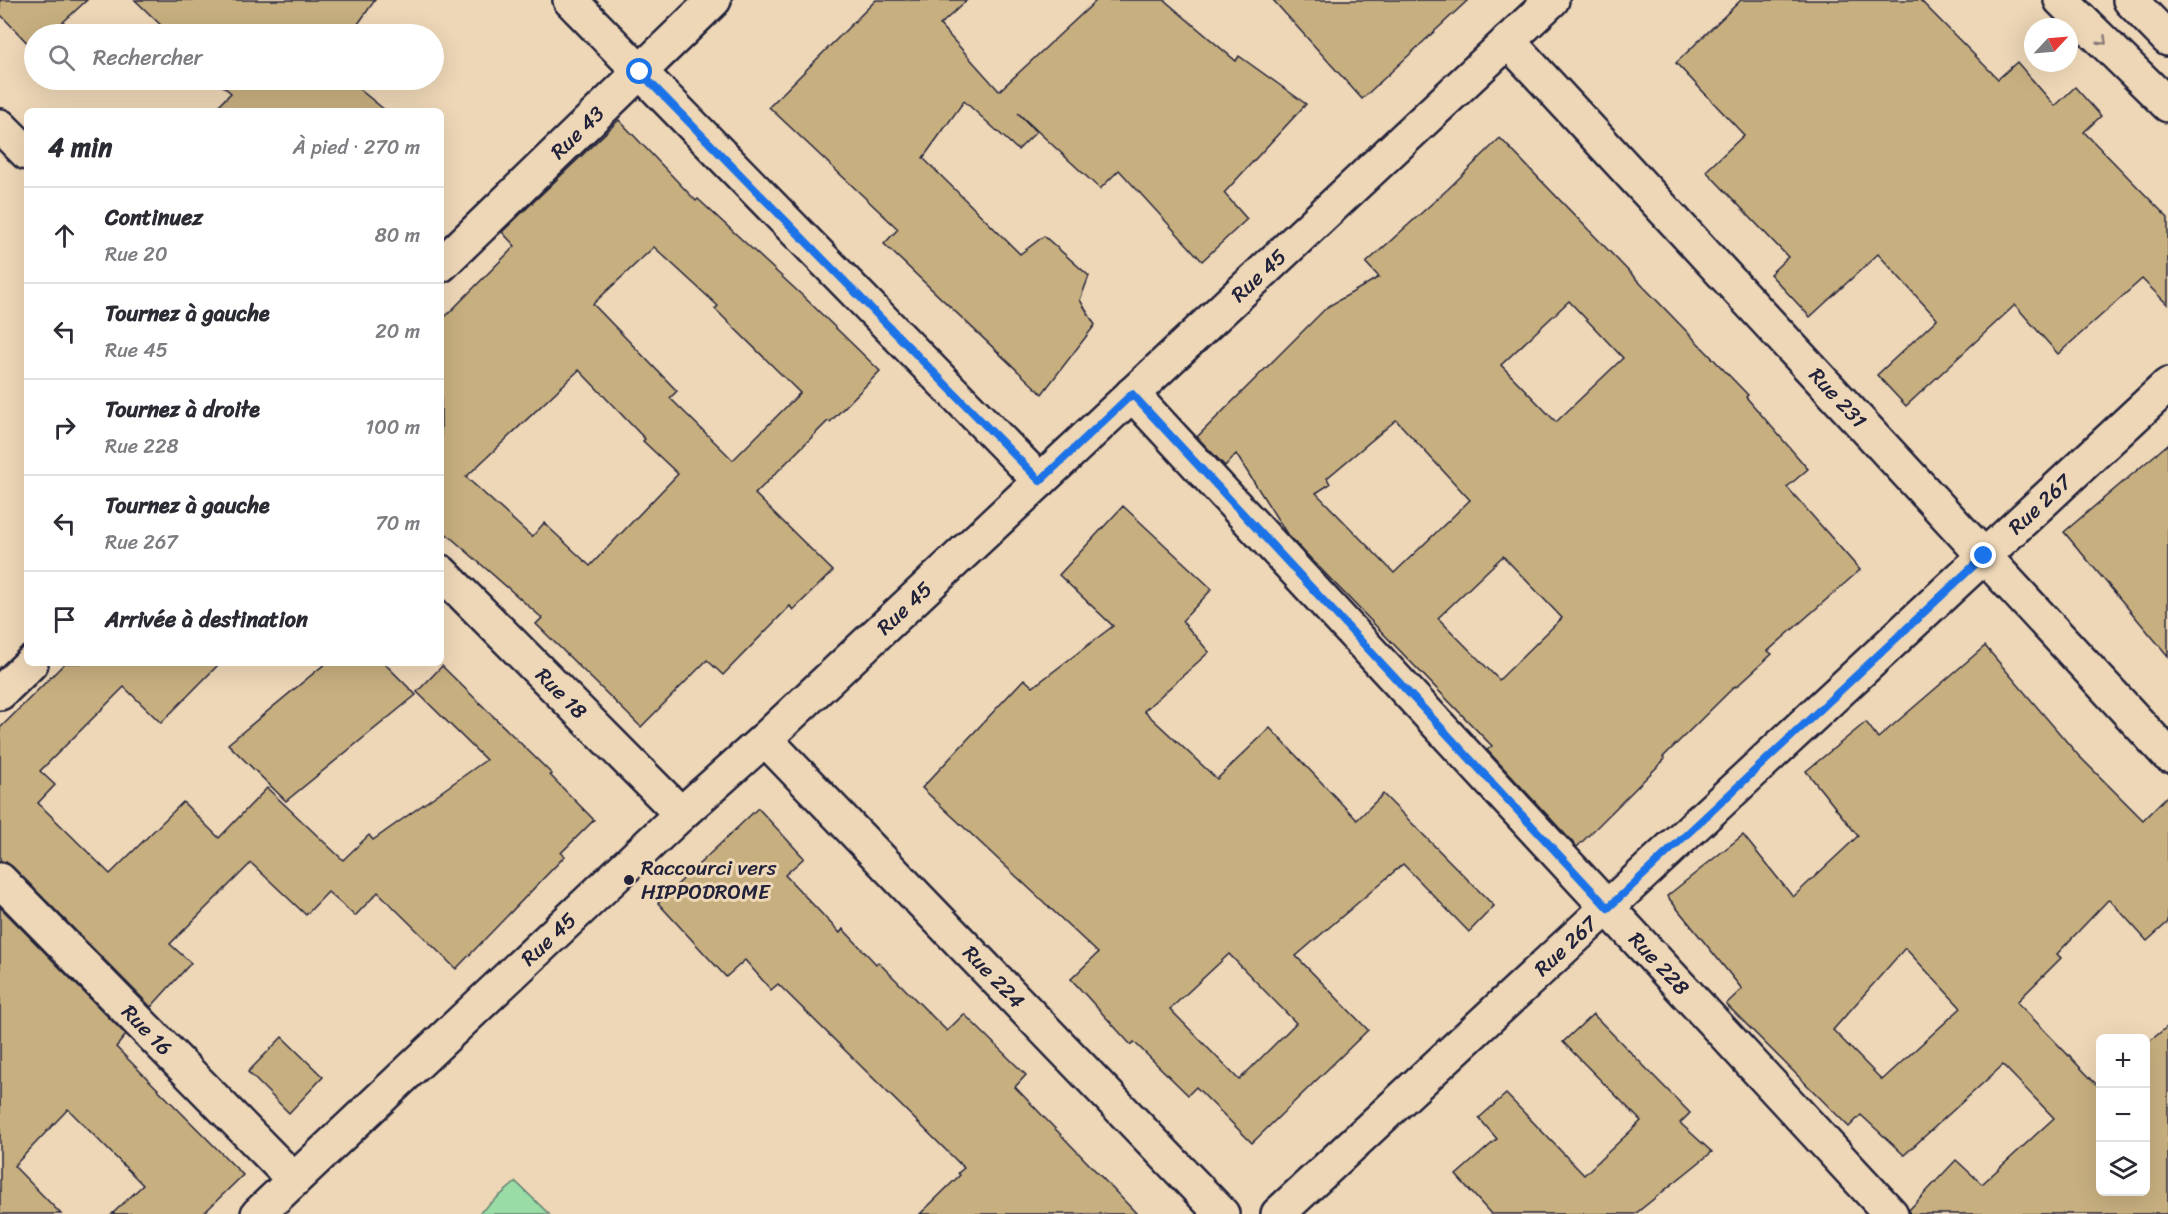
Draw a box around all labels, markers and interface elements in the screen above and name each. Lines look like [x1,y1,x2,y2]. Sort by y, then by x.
north arrow [2024,18,2078,72]
search box [24,24,444,90]
one-way arrow [2096,34,2106,45]
text: Rechercher [93,38,203,77]
icon: search [45,41,78,74]
route start [626,58,652,84]
street label: Rue 43 [541,96,614,169]
text: 4 min [48,124,112,170]
text: À pied · 270 m [293,130,420,165]
text: Continuez [105,198,203,237]
text: 80 m [375,218,420,253]
icon: ahead [48,219,81,252]
text: Rue 20 [105,237,168,272]
street label: Rue 45 [1222,239,1296,312]
text: Tournez à gauche [105,294,270,333]
text: 20 m [375,314,420,349]
icon: left [48,315,81,348]
text: Rue 45 [105,333,168,368]
street label: Rue 231 [1799,358,1877,438]
text: Tournez à droite [105,390,260,429]
text: 100 m [366,410,420,445]
icon: right [48,411,81,444]
text: Rue 228 [105,429,178,464]
street label: Rue 267 [1999,463,2082,544]
text: Tournez à gauche [105,486,270,525]
text: 70 m [375,506,420,541]
icon: left [48,507,81,540]
text: Rue 267 [105,525,178,560]
route end [1970,542,1996,568]
street label: Rue 45 [867,571,942,645]
text: Arrivée à destination [105,600,308,639]
icon: arrive [48,603,81,636]
street label: Rue 18 [526,658,597,729]
place label: Raccourci vers HIPPODROME [641,849,777,911]
marker: Raccourci vers HIPPODROME [622,873,636,887]
street label: Rue 45 [512,902,586,976]
street label: Rue 267 [1525,905,1608,986]
street label: Rue 228 [1619,922,1700,1005]
street label: Rue 224 [953,936,1034,1018]
street label: Rue 16 [112,995,182,1065]
map controls [2096,1034,2150,1196]
button: + [2096,1034,2150,1088]
button: − [2096,1088,2150,1142]
button: layers [2096,1142,2150,1196]

